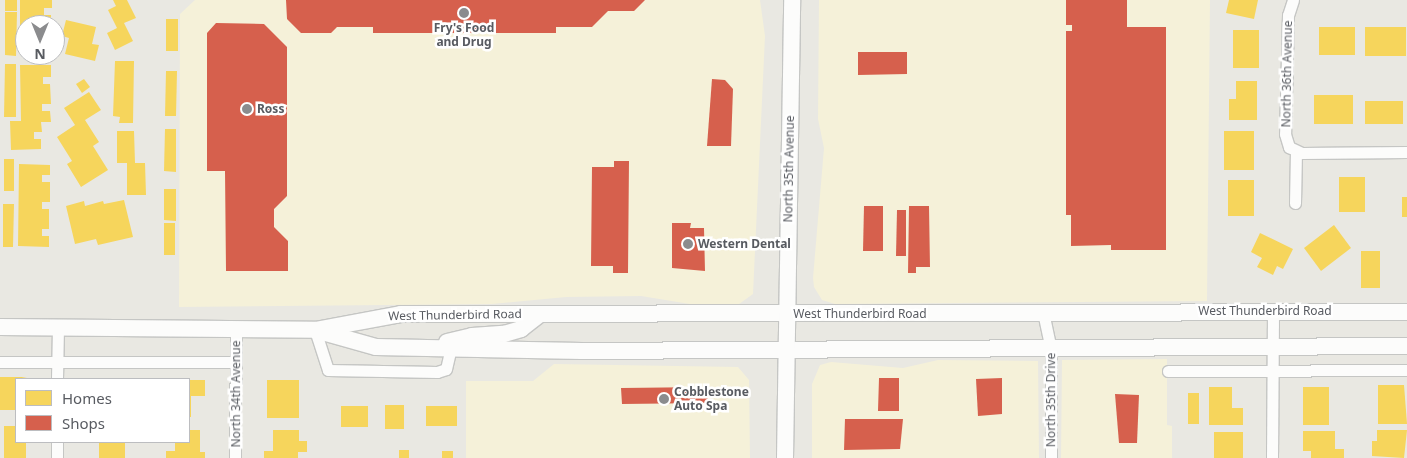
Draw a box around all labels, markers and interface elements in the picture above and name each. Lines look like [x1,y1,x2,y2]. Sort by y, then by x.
marker: Fry's Food and Drug [458,7,470,19]
north arrow [15,15,65,65]
street label: North 36th Avenue [1279,20,1295,128]
place label: Fry's Food and Drug [434,21,494,49]
text: N [34,45,46,64]
place label: Ross [257,102,284,116]
marker: Ross [241,103,253,115]
street label: North 35th Avenue [781,115,797,223]
place label: Western Dental [698,237,791,251]
marker: Western Dental [682,238,694,250]
street label: West Thunderbird Road [1198,304,1332,318]
street label: West Thunderbird Road [388,307,522,323]
street label: West Thunderbird Road [793,307,927,321]
street label: North 34th Avenue [229,341,243,447]
street label: North 35th Drive [1044,353,1058,447]
legend [15,378,190,443]
place label: Cobblestone Auto Spa [674,385,749,413]
text: Homes [62,388,112,408]
marker: Cobblestone Auto Spa [658,393,670,405]
text: Shops [62,413,105,433]

